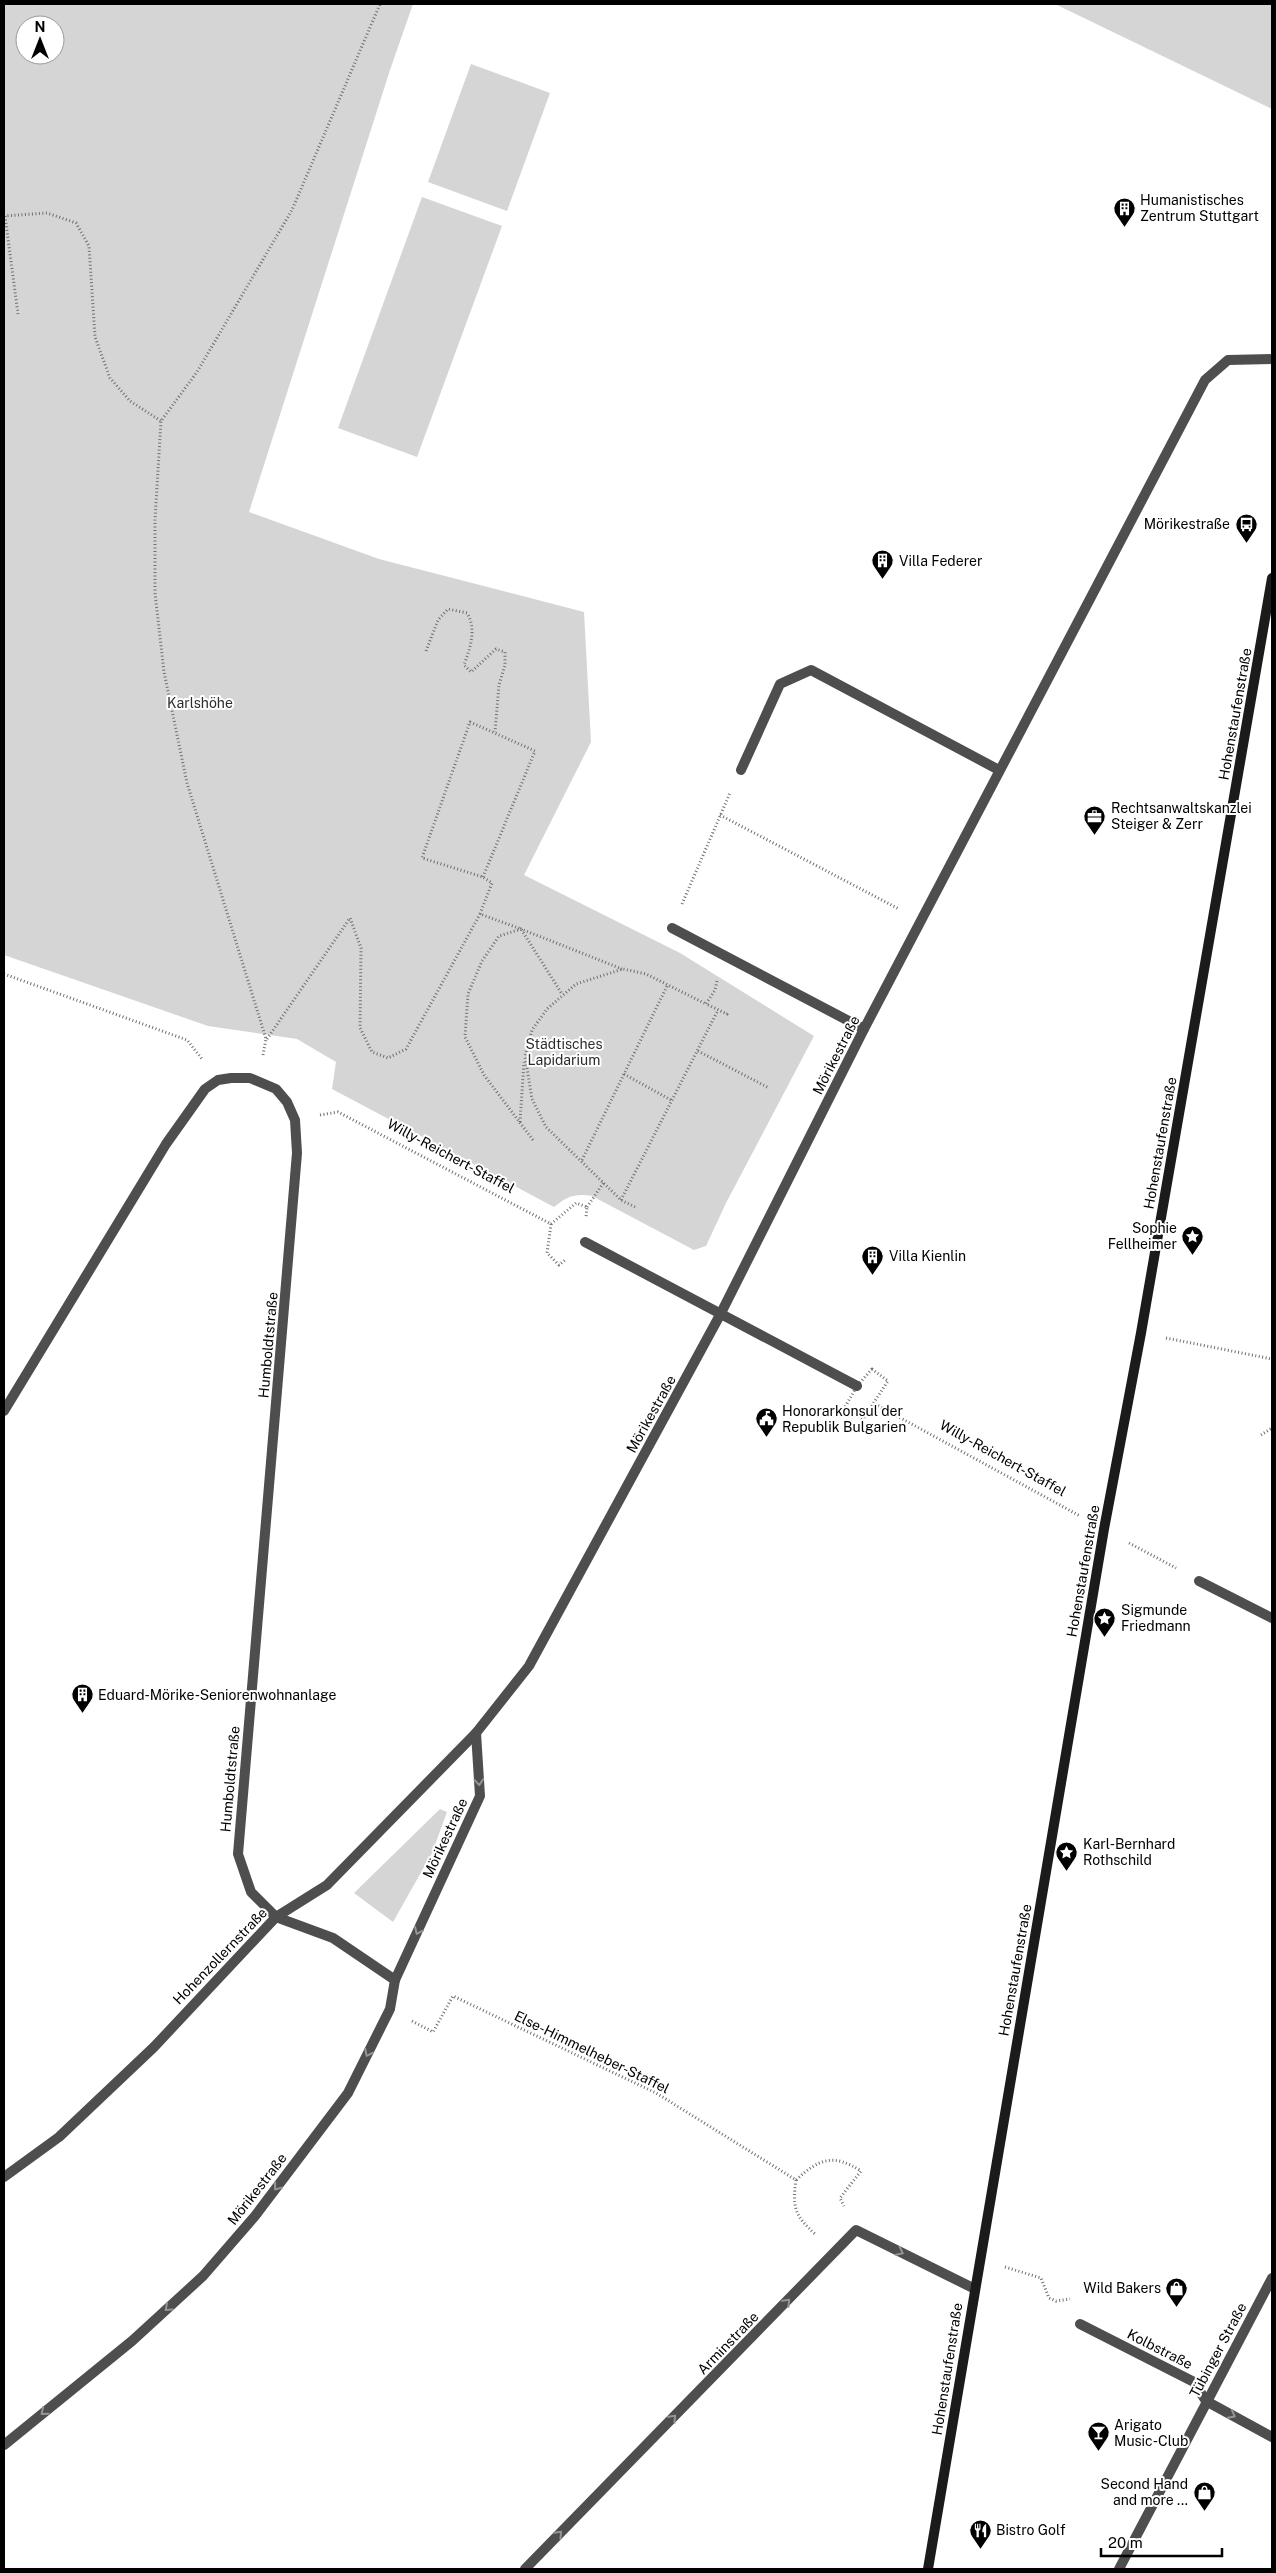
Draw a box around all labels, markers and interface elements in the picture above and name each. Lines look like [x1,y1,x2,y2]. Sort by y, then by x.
north arrow [15,15,65,65]
text: N [35,19,45,35]
place label: Humanistisches Zentrum Stuttgart [1140,192,1259,224]
building icon: Humanistisches Zentrum Stuttgart [1112,196,1136,227]
bus stop icon: Mörikestraße [1234,512,1258,543]
place label: Mörikestraße [1144,516,1230,532]
building icon: Villa Federer [871,549,895,580]
place label: Villa Federer [899,553,982,569]
street label: Hohenstaufenstraße [1216,647,1254,781]
park label: Karlshöhe [167,695,233,711]
place label: Rechtsanwaltskanzlei Steiger & Zerr [1111,800,1252,832]
office icon: Rechtsanwaltskanzlei Steiger & Zerr [1083,804,1107,835]
street label: Mörikestraße [809,1013,863,1097]
park label: Städtisches Lapidarium [525,1036,603,1068]
street label: Hohenstaufenstraße [1141,1076,1179,1210]
street label: Willy-Reichert-Staffel [385,1116,517,1196]
place label: Sophie Fellheimer [1108,1220,1177,1252]
place icon: Sophie Fellheimer [1181,1224,1205,1255]
building icon: Villa Kienlin [861,1244,885,1275]
place label: Villa Kienlin [889,1248,966,1264]
street label: Humboldtstraße [255,1291,281,1399]
street label: Mörikestraße [623,1372,679,1456]
place label: Honorarkonsul der Republik Bulgarien [782,1403,906,1435]
public building icon: Honorarkonsul der Republik Bulgarien [754,1407,778,1438]
street label: Willy-Reichert-Staffel [937,1417,1069,1499]
street label: Hohenstaufenstraße [1064,1504,1102,1638]
place label: Sigmunde Friedmann [1121,1602,1191,1634]
place icon: Sigmunde Friedmann [1093,1606,1117,1637]
building icon: Eduard-Mörike-Seniorenwohnanlage [70,1683,94,1714]
place label: Eduard-Mörike-Seniorenwohnanlage [98,1687,337,1703]
street label: Humboldtstraße [217,1725,243,1833]
one-way arrow [473,1778,484,1786]
street label: Mörikestraße [420,1796,470,1880]
place label: Karl-Bernhard Rothschild [1083,1836,1175,1868]
place icon: Karl-Bernhard Rothschild [1055,1840,1079,1871]
street label: Hohenstaufenstraße [996,1903,1034,2037]
street label: Hohenzollernstraße [170,1904,270,2008]
one-way arrow [413,1926,424,1935]
street label: Else-Himmelheber-Staffel [512,2007,672,2097]
one-way arrow [364,2048,374,2057]
street label: Mörikestraße [224,2150,290,2228]
one-way arrow [274,2181,282,2190]
one-way arrow [895,2246,904,2256]
shop icon: Wild Bakers [1165,2276,1189,2307]
place label: Wild Bakers [1083,2280,1161,2296]
one-way arrow [781,2299,790,2308]
street label: Tübinger Straße [1186,2300,1250,2400]
one-way arrow [165,2302,174,2311]
street label: Hohenstaufenstraße [929,2302,965,2436]
street label: Arminstraße [694,2308,762,2378]
street label: Kolbstraße [1125,2326,1195,2372]
one-way arrow [41,2407,50,2416]
one-way arrow [1226,2409,1235,2419]
one-way arrow [667,2415,676,2424]
place label: Arigato Music-Club [1114,2417,1188,2449]
bar icon: Arigato Music-Club [1086,2421,1110,2452]
place label: Second Hand and more ... [1101,2476,1188,2508]
shop icon: Second Hand and more ... [1192,2480,1216,2511]
restaurant icon: Bistro Golf [968,2518,992,2549]
place label: Bistro Golf [996,2522,1066,2538]
scale bar [1101,2526,1222,2558]
one-way arrow [554,2531,563,2540]
text: 20 m [1108,2534,1143,2551]

